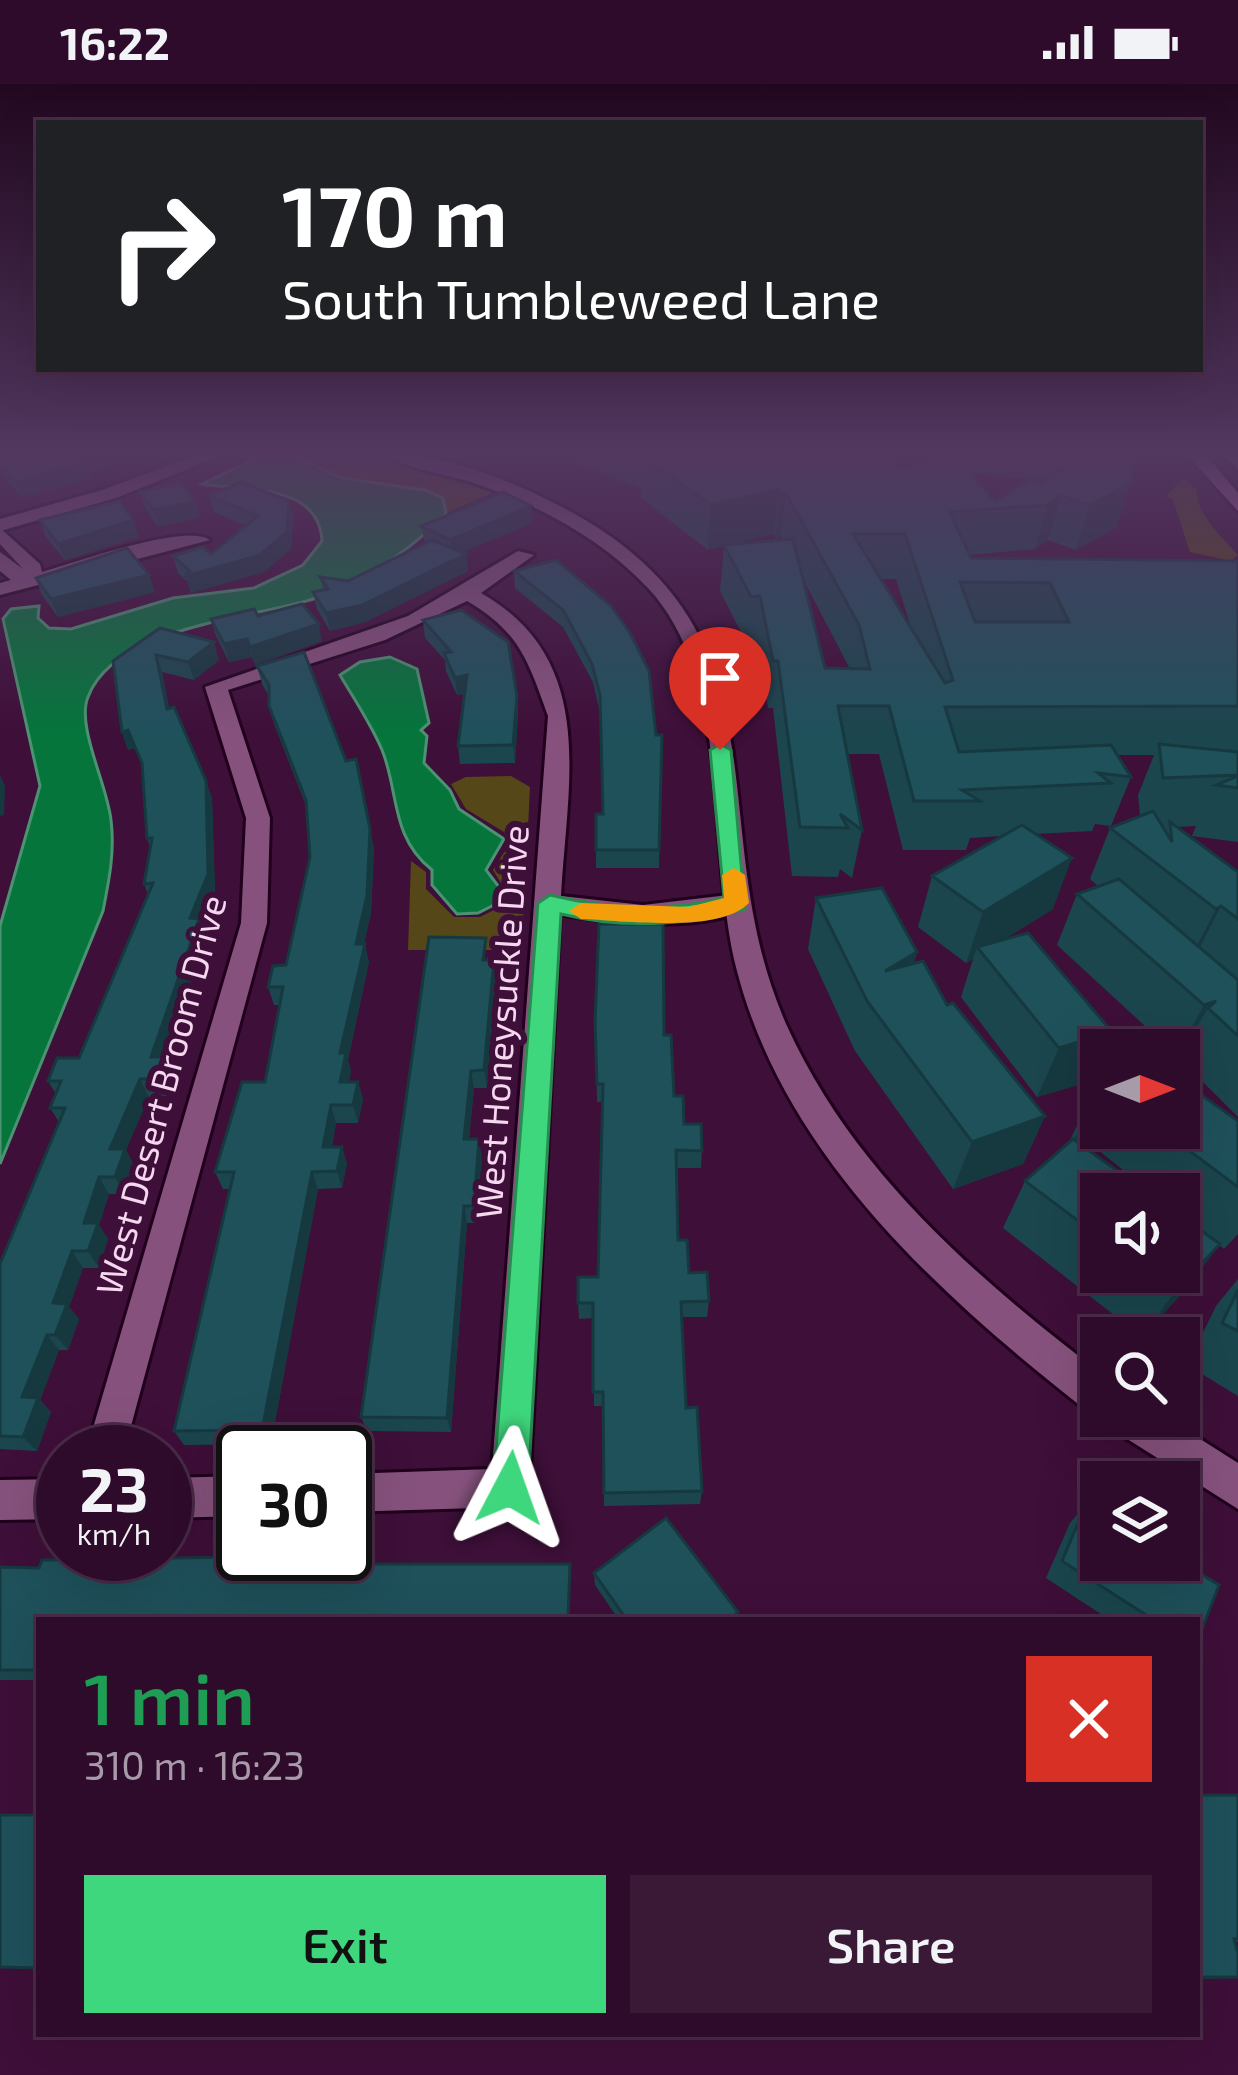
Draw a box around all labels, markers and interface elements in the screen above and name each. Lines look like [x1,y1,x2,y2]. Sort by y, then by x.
text: 16:22 [60,15,170,69]
text: 170 m [282,163,508,264]
icon: right [84,168,240,324]
text: South Tumbleweed Lane [282,265,880,330]
pin [669,627,771,750]
icon: arrive [687,645,753,711]
street label: West Honeysuckle Drive [465,823,536,1220]
street label: West Desert Broom Drive [85,890,234,1299]
north arrow [1080,1029,1200,1149]
map controls [1080,1029,1200,1581]
button: sound [1080,1173,1200,1293]
button: search [1080,1317,1200,1437]
speed limit sign: 30 [216,1425,372,1581]
position arrow [447,1425,573,1551]
text: 23 [80,1452,148,1524]
button: layers [1080,1461,1200,1581]
text: km/h [77,1515,151,1551]
text: 1 min [84,1653,255,1739]
button: close [1026,1656,1152,1782]
text: 310 m · 16:23 [84,1741,305,1788]
button: Exit [84,1875,606,2013]
button: Share [630,1875,1152,2013]

